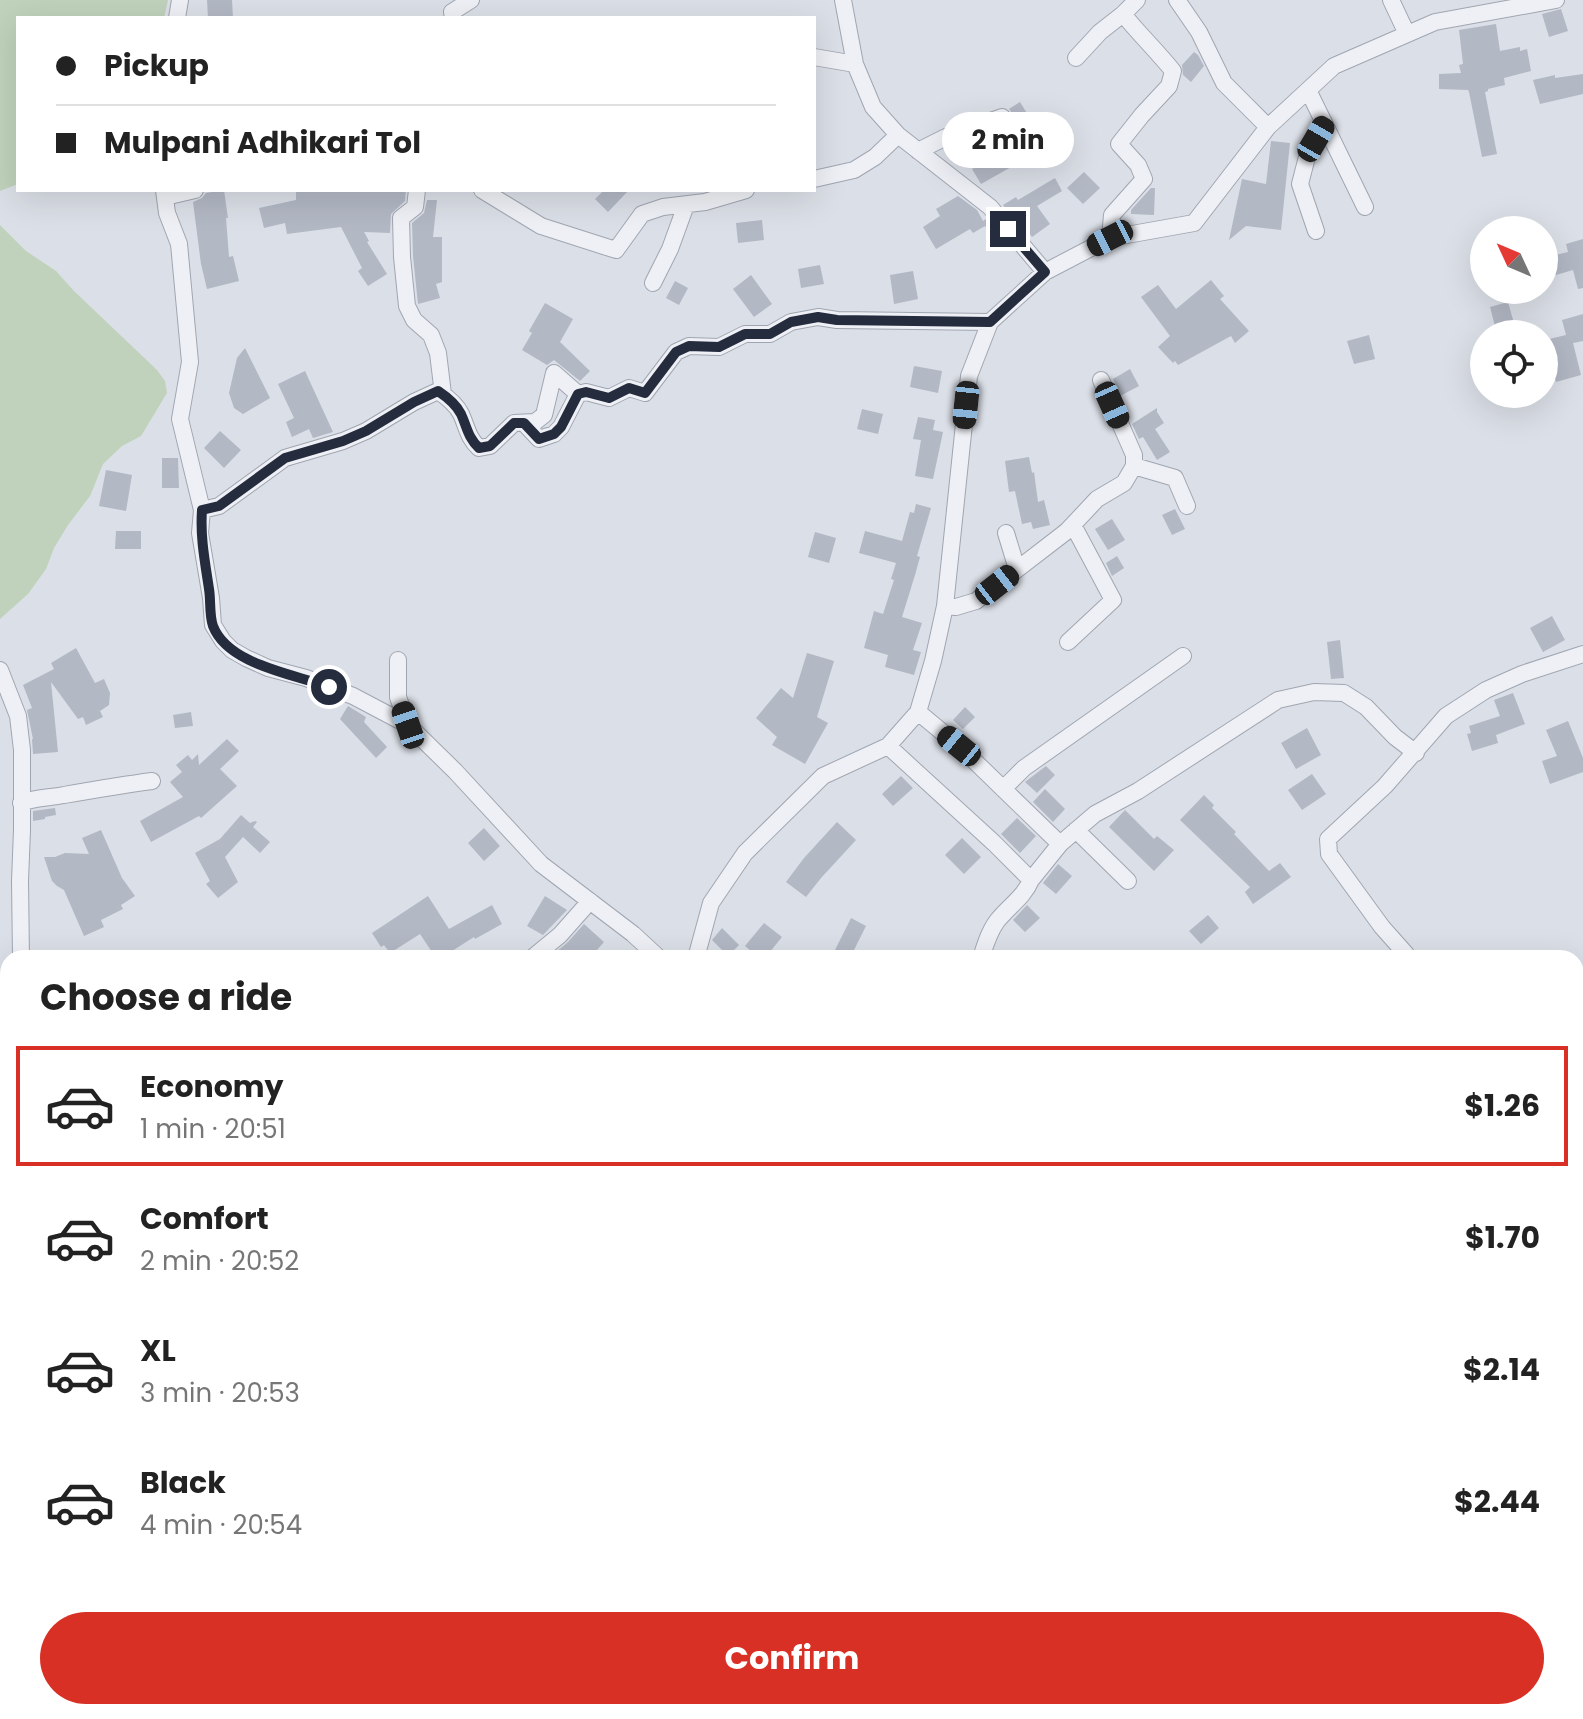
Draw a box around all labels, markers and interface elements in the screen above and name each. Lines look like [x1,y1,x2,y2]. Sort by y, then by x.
text: Pickup [104,44,209,87]
car [1294,112,1338,166]
callout: 2 min [942,113,1074,169]
text: Mulpani Adhikari Tol [104,121,421,164]
text: 2 min [971,122,1045,158]
route end [990,211,1026,247]
car [1083,216,1137,260]
north arrow [1470,216,1558,304]
map controls [1470,216,1558,408]
button: locate [1470,320,1558,408]
car [1091,378,1133,432]
car [952,380,980,430]
car [971,561,1023,609]
route start [311,669,347,705]
car [389,698,427,752]
car [933,722,985,770]
text: Choose a ride [40,972,292,1023]
text: Economy [140,1065,284,1108]
icon: car [44,1070,116,1142]
text: $1.26 [1464,1084,1540,1127]
text: 1 min · 20:51 [140,1111,286,1147]
text: Comfort [140,1197,269,1240]
icon: car [44,1202,116,1274]
text: $1.70 [1465,1216,1540,1259]
text: 2 min · 20:52 [140,1243,299,1279]
text: XL [140,1329,176,1372]
icon: car [44,1334,116,1406]
text: $2.14 [1463,1348,1540,1391]
text: 3 min · 20:53 [140,1375,300,1411]
text: Black [140,1461,226,1504]
icon: car [44,1466,116,1538]
text: $2.44 [1454,1480,1540,1523]
text: 4 min · 20:54 [140,1507,302,1543]
button: Confirm [40,1612,1544,1704]

